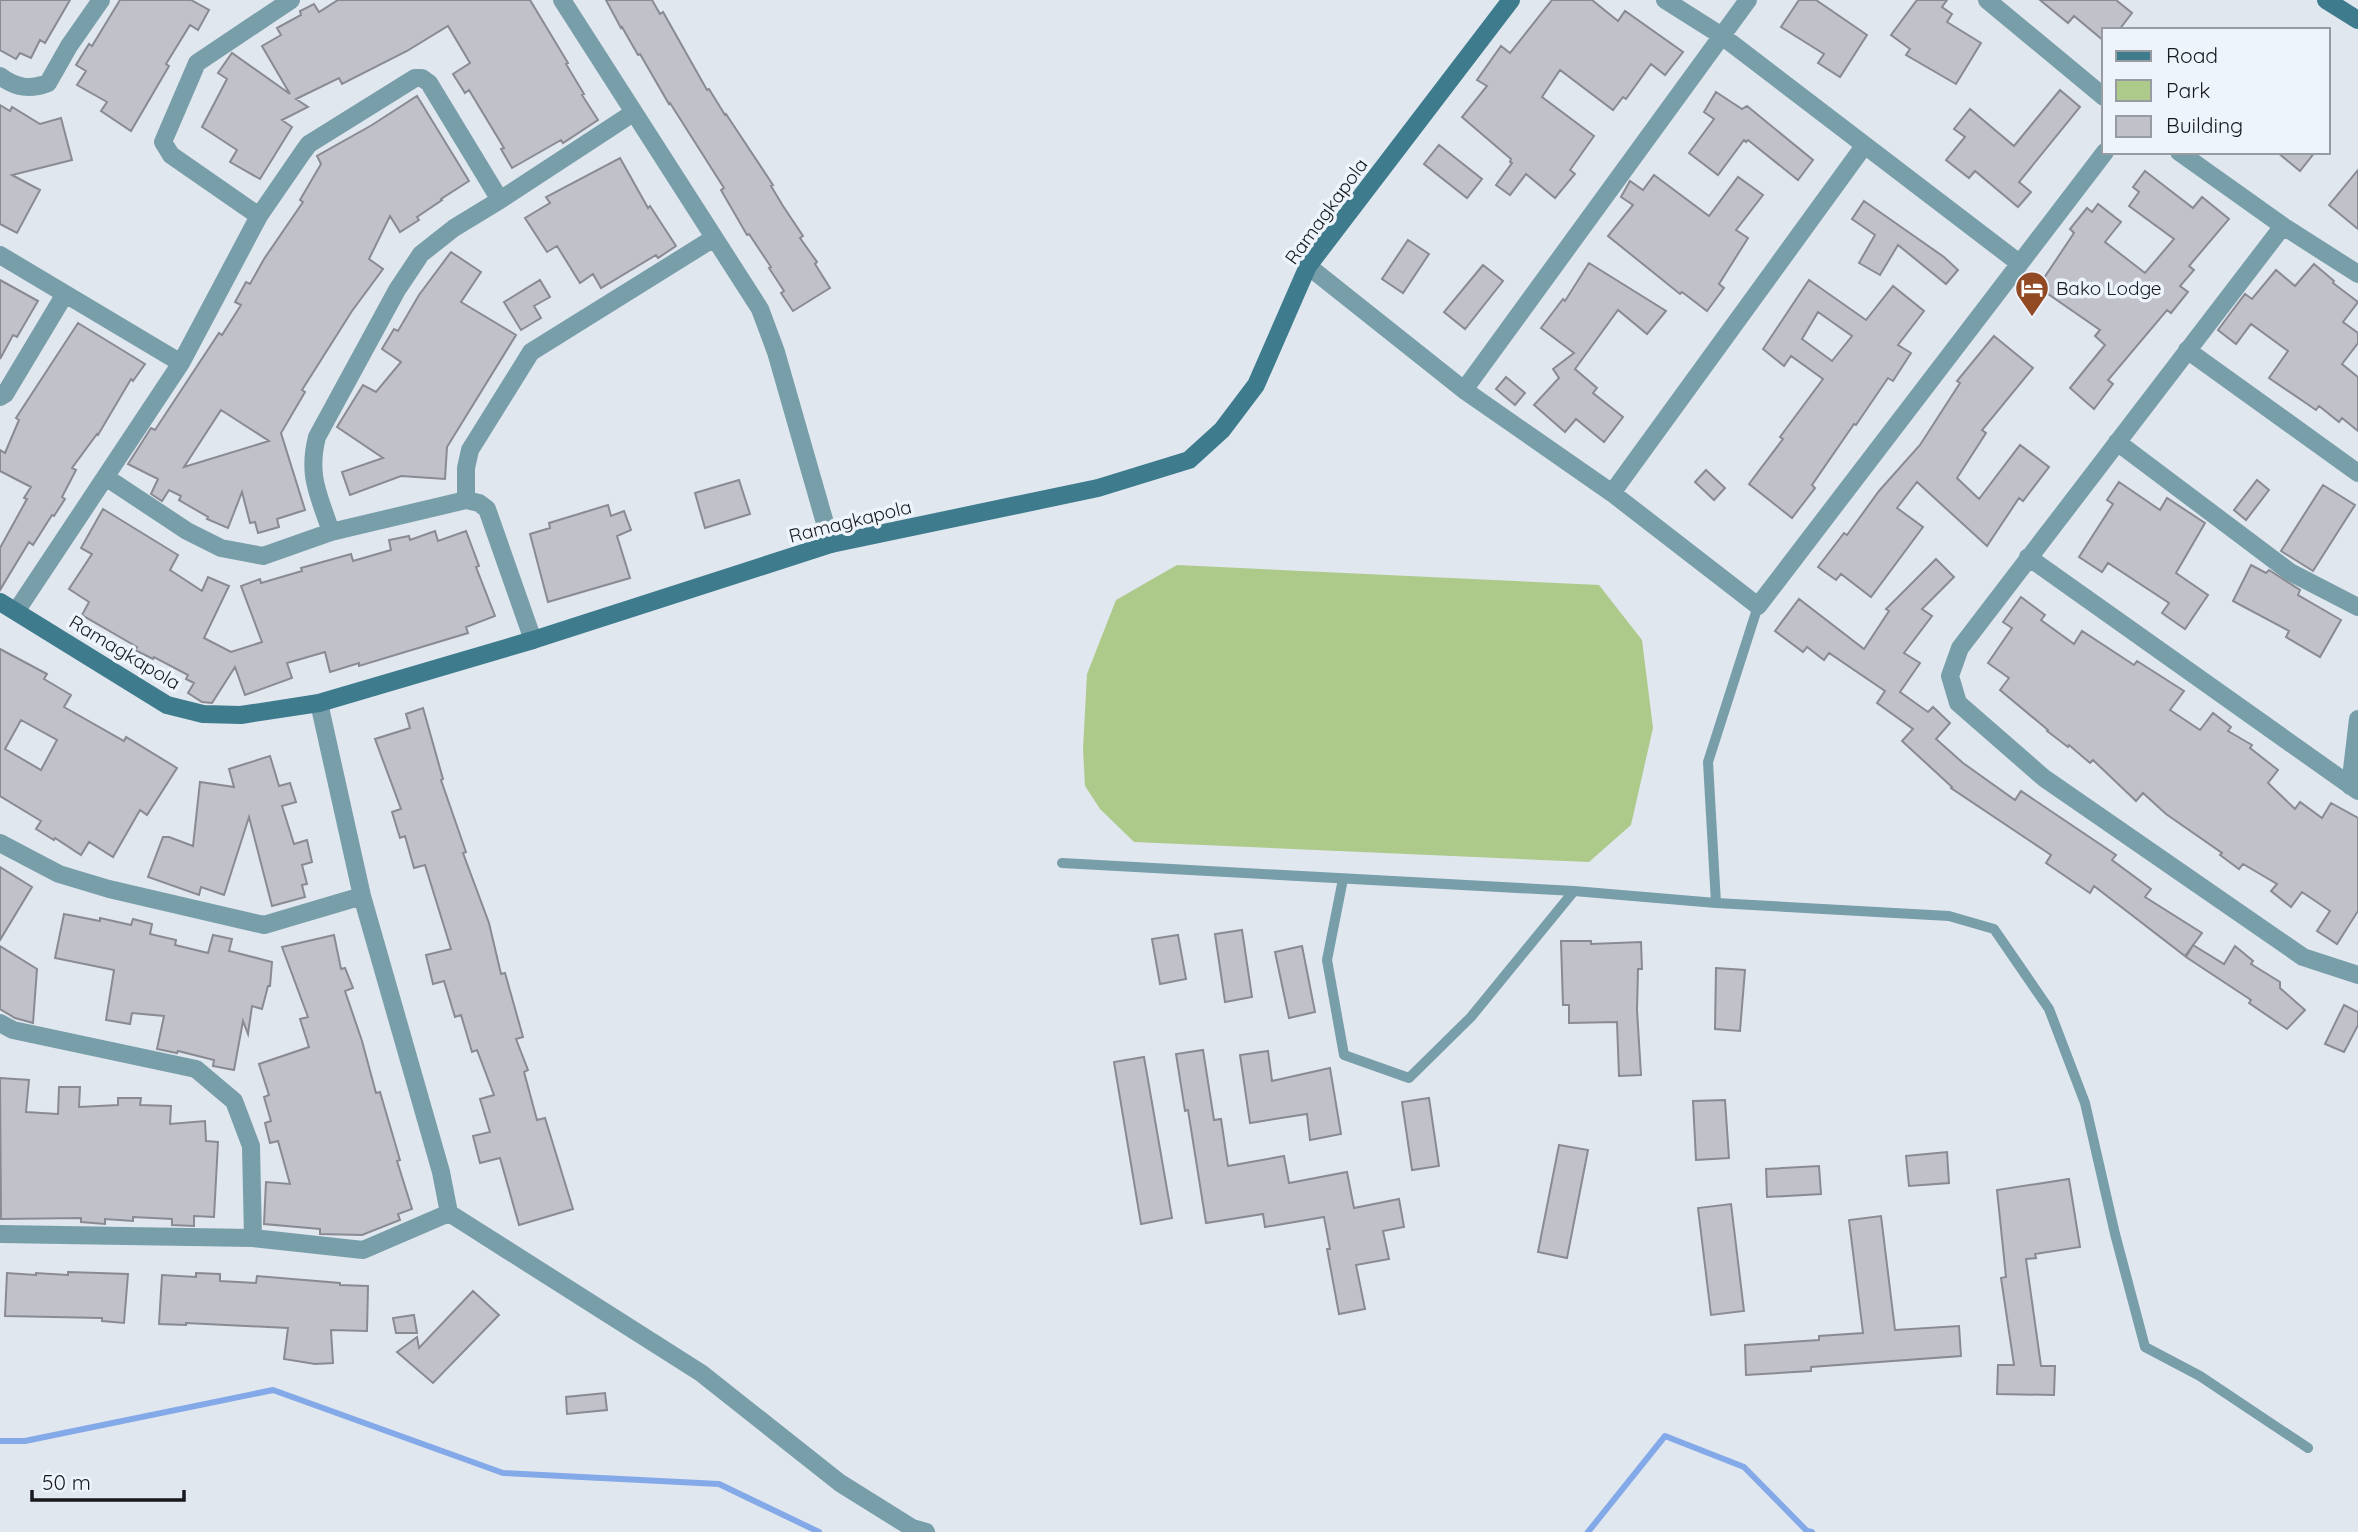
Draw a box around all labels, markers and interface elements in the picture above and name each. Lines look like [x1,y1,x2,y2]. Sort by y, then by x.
legend [2102,28,2330,154]
text: Road [2166,42,2218,68]
text: Park [2166,77,2210,103]
text: Building [2166,112,2243,138]
street label: Ramagkapola [1279,153,1373,269]
hotel icon: Bako Lodge [2013,269,2051,318]
place label: Bako Lodge [2056,276,2162,300]
street label: Ramagkapola [786,494,914,548]
street label: Ramagkapola [65,609,185,695]
scale bar [32,1458,184,1502]
text: 50 m [42,1469,91,1495]

